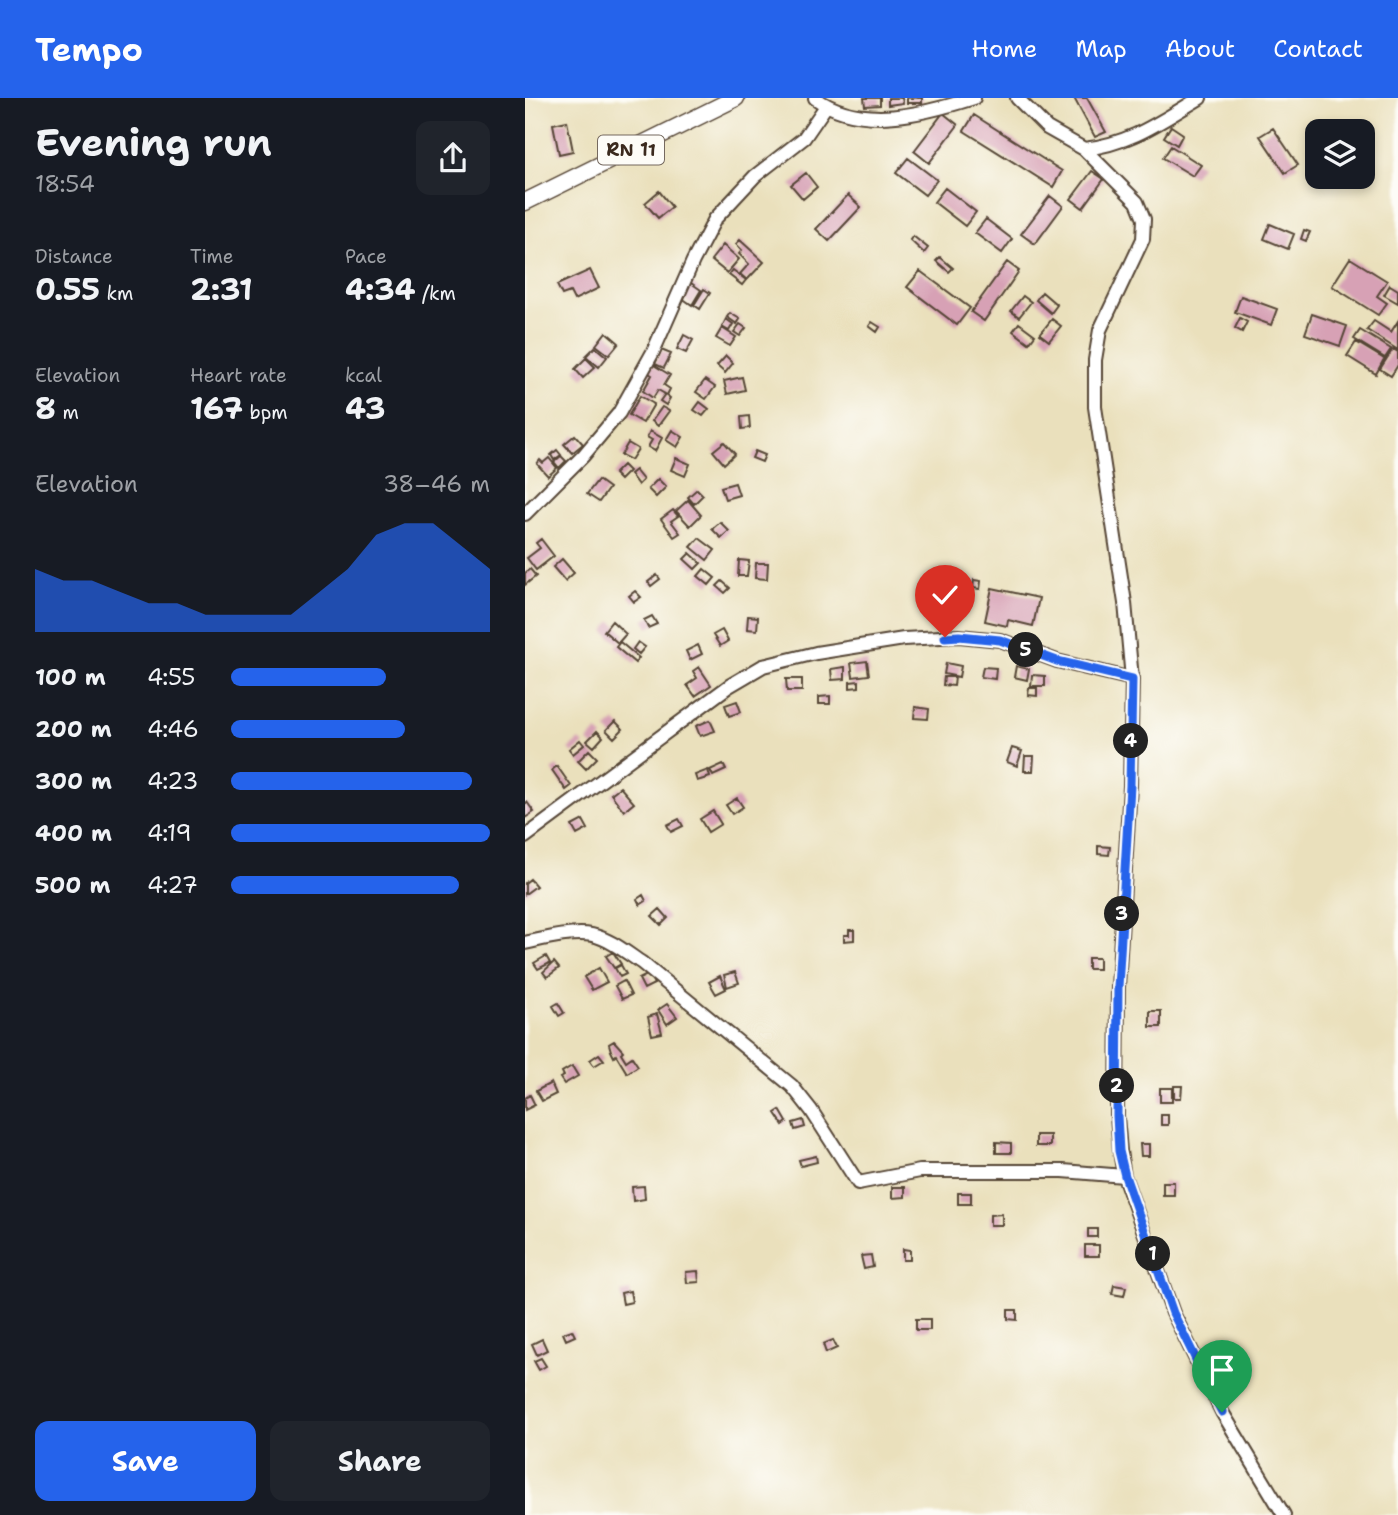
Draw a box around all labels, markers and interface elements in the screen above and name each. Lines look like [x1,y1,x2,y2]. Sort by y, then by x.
text: Tempo [35,27,143,72]
text: Home [971,33,1037,65]
text: Map [1075,33,1127,65]
text: About [1165,33,1235,65]
text: Contact [1273,33,1363,65]
text: Evening run [35,117,272,168]
map controls [1305,119,1375,189]
button: layers [1305,119,1375,189]
button: share [416,121,490,195]
road number: RN 11 [598,136,664,164]
text: 18:54 [35,169,95,199]
text: Distance [35,244,113,269]
text: Time [190,244,234,269]
text: Pace [345,244,387,269]
text: 0.55 [35,269,100,310]
text: 2:31 [190,269,253,310]
text: 4:34 [345,269,416,310]
text: km [100,281,133,306]
text: /km [416,281,456,306]
text: Elevation [35,363,120,388]
text: Heart rate [190,363,287,388]
text: kcal [345,363,382,388]
text: 8 [35,388,56,429]
text: 167 [190,388,243,429]
text: 43 [345,388,385,429]
text: m [56,400,79,425]
text: bpm [243,400,288,425]
text: Elevation [35,469,138,499]
text: 38–46 m [383,469,490,499]
pin [915,565,975,637]
icon: check [926,576,964,614]
pin: 5 [1009,632,1043,668]
text: 5 [1020,637,1031,662]
text: 100 m [35,662,106,692]
text: 4:55 [147,662,195,692]
text: 200 m [35,714,112,744]
text: 4:46 [147,714,199,744]
pin: 4 [1113,724,1149,758]
text: 4 [1124,728,1137,753]
text: 300 m [35,766,112,796]
text: 4:23 [147,766,198,796]
text: 400 m [35,818,112,848]
text: 4:19 [147,818,192,848]
text: 500 m [35,870,110,900]
text: 4:27 [147,870,198,900]
pin: 3 [1105,896,1139,932]
text: 3 [1115,901,1128,926]
pin: 2 [1099,1068,1135,1104]
text: 2 [1110,1073,1123,1098]
pin: 1 [1135,1236,1171,1272]
text: 1 [1148,1241,1157,1266]
pin [1192,1340,1252,1412]
icon: arrive [1203,1351,1241,1389]
button: Save [35,1421,256,1501]
button: Share [270,1421,490,1501]

